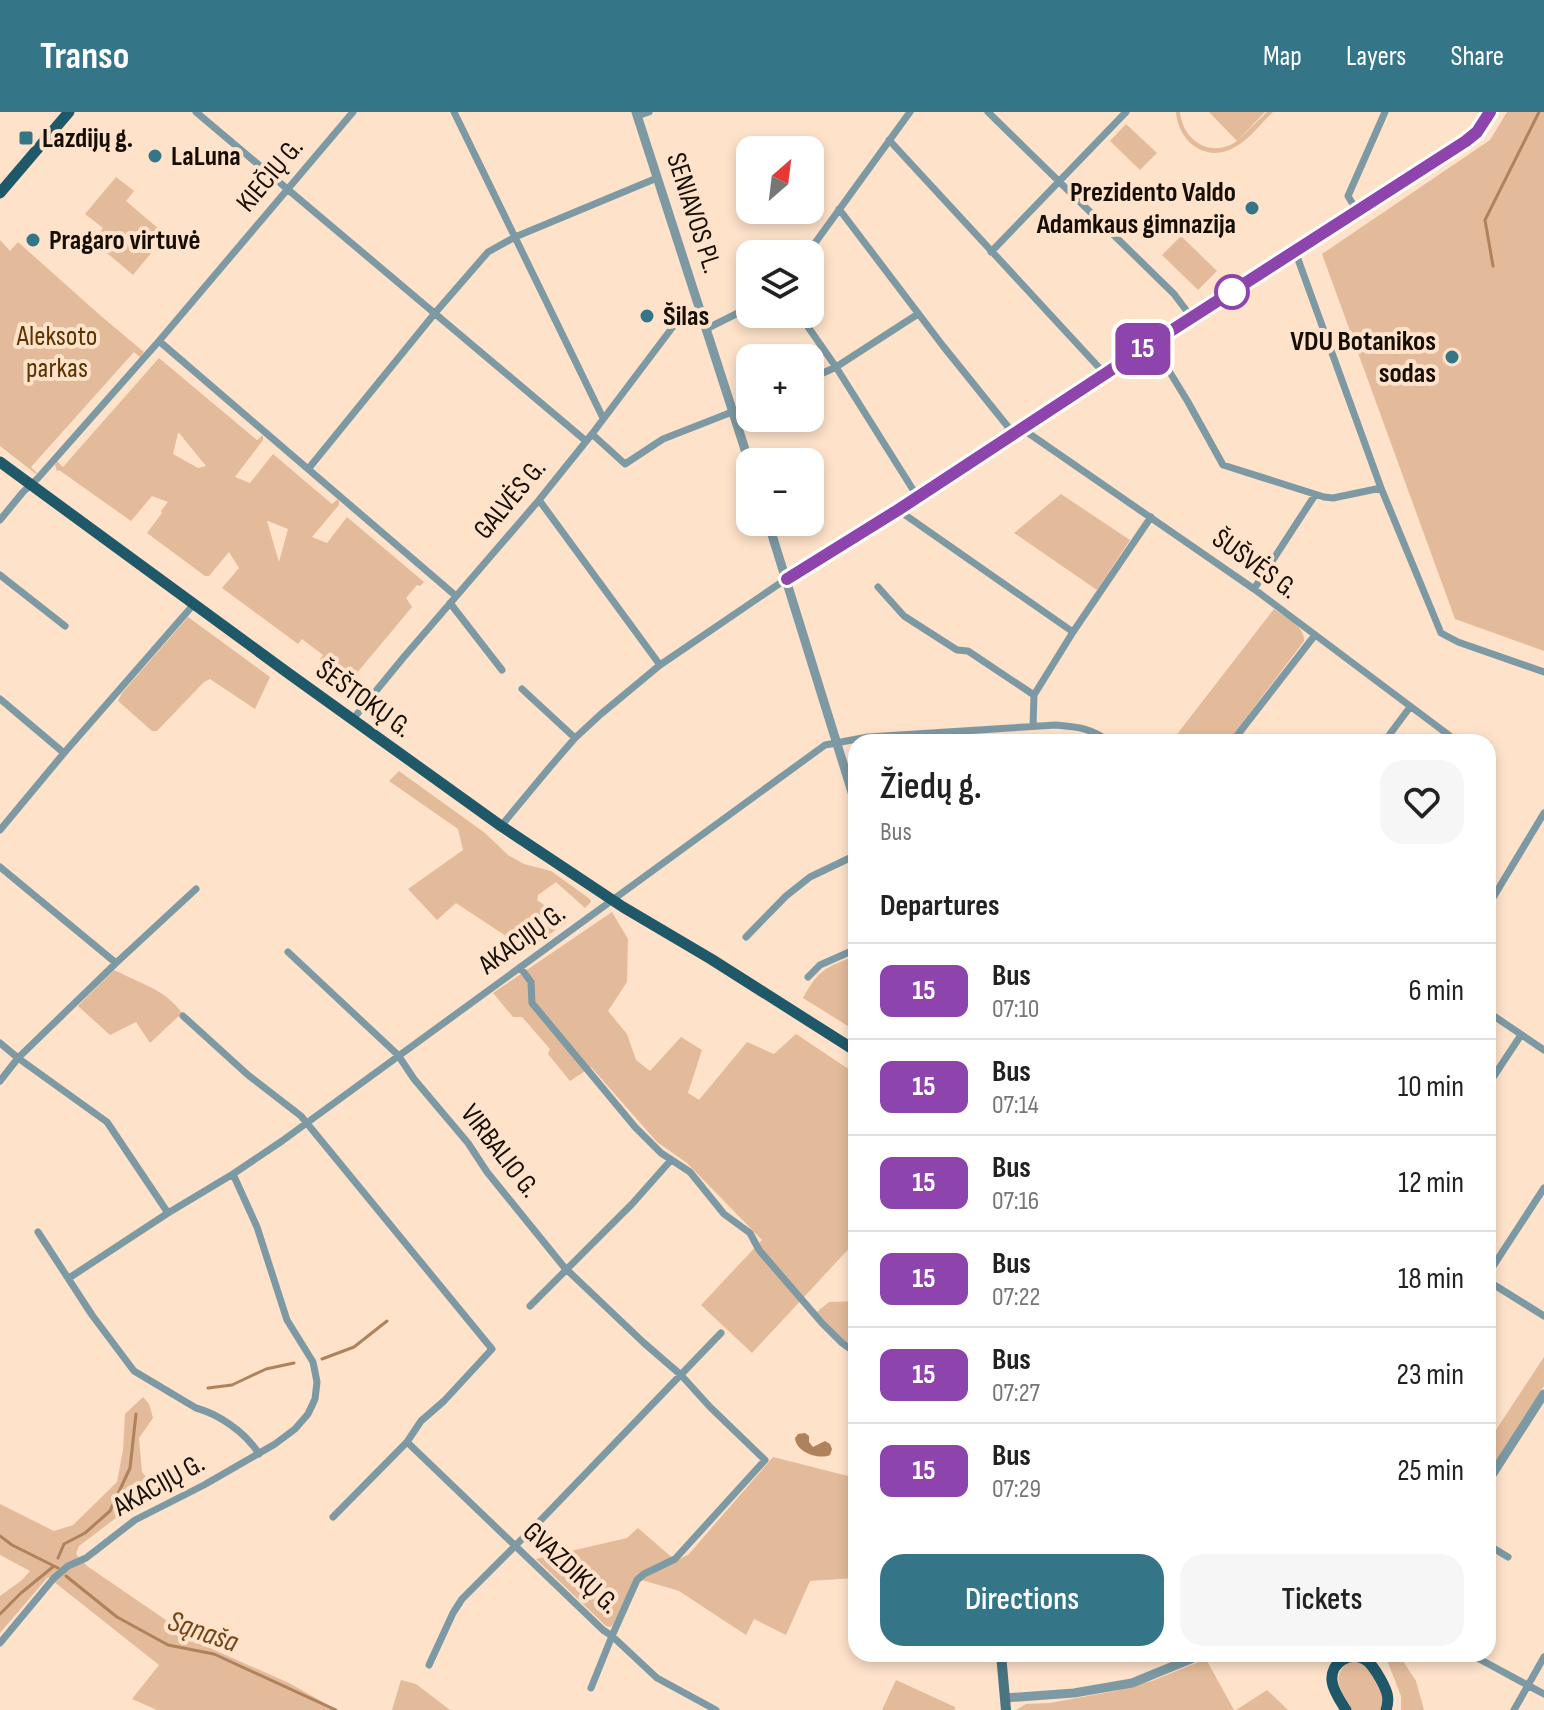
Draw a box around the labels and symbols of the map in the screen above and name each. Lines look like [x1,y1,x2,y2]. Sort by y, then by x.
place label: Lazdijų g. [42,122,133,155]
marker: Lazdijų g. [17,129,35,147]
street label: KIEČIŲ G. [230,131,310,219]
north arrow [736,136,824,224]
place label: LaLuna [171,140,241,173]
marker: LaLuna [146,147,164,165]
street label: SENIAVOS PL. [659,149,729,277]
place label: Prezidento Valdo Adamkaus gimnazija [1036,176,1236,241]
marker: Prezidento Valdo Adamkaus gimnazija [1243,199,1261,217]
place label: Pragaro virtuvė [49,224,201,257]
marker: Pragaro virtuvė [24,231,42,249]
unlabelled marker [1215,275,1249,309]
place label: Šilas [663,300,709,333]
marker: Šilas [638,307,656,325]
park label: Aleksoto parkas [16,320,97,385]
line badge: 15 [1107,323,1179,375]
place label: VDU Botanikos sodas [1290,325,1436,390]
marker: VDU Botanikos sodas [1443,348,1461,366]
street label: GALVĖS G. [467,452,553,546]
street label: ŠUŠVĖS G. [1206,522,1304,606]
street label: ŠEŠTOKŲ G. [310,653,418,745]
street label: AKACIJŲ G. [471,897,572,982]
street label: VIRBALIO G. [453,1098,547,1204]
street label: AKACIJŲ G. [107,1447,210,1524]
street label: GVAZDIKŲ G. [516,1515,626,1621]
water label: Sąnaša [163,1603,243,1661]

